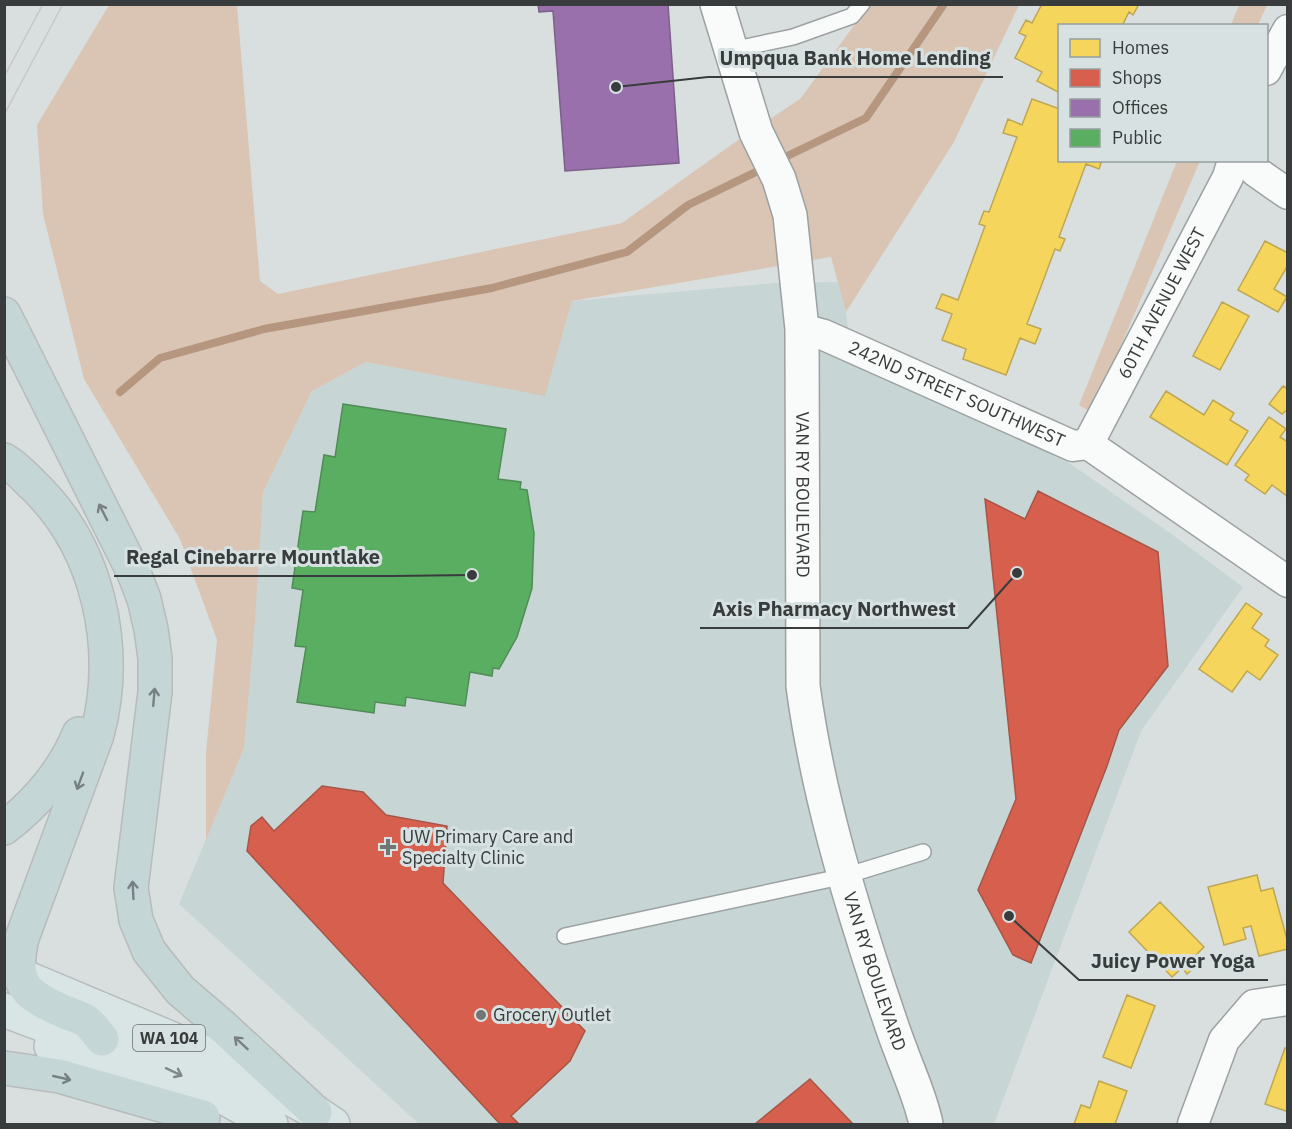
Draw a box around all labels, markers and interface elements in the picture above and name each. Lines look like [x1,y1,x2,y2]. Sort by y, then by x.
legend [1058,24,1268,162]
text: Homes [1112,36,1169,59]
callout: Umpqua Bank Home Lending [708,39,1003,77]
text: Umpqua Bank Home Lending [720,44,991,71]
text: Shops [1112,66,1162,89]
text: Offices [1112,96,1168,119]
text: Public [1112,126,1162,149]
street label: 60TH AVENUE WEST [1112,223,1211,383]
street label: 242ND STREET SOUTHWEST [845,335,1069,452]
street label: VAN RY BOULEVARD [791,412,815,578]
one-way arrow [97,504,109,521]
callout: Regal Cinebarre Mountlake [114,538,392,576]
text: Regal Cinebarre Mountlake [126,543,380,570]
callout: Axis Pharmacy Northwest [700,590,968,628]
text: Axis Pharmacy Northwest [712,595,956,622]
one-way arrow [149,687,160,707]
one-way arrow [74,771,85,789]
place label: UW Primary Care and Specialty Clinic [402,825,573,869]
marker: UW Primary Care and Specialty Clinic [379,838,397,856]
one-way arrow [127,881,138,901]
street label: VAN RY BOULEVARD [838,889,912,1054]
callout: Juicy Power Yoga [1079,942,1268,980]
text: Juicy Power Yoga [1091,947,1255,974]
place label: Grocery Outlet [493,1003,611,1026]
marker: Grocery Outlet [474,1008,488,1022]
road number: WA 104 [133,1025,205,1051]
one-way arrow [234,1036,249,1050]
one-way arrow [165,1067,183,1078]
one-way arrow [52,1072,71,1084]

